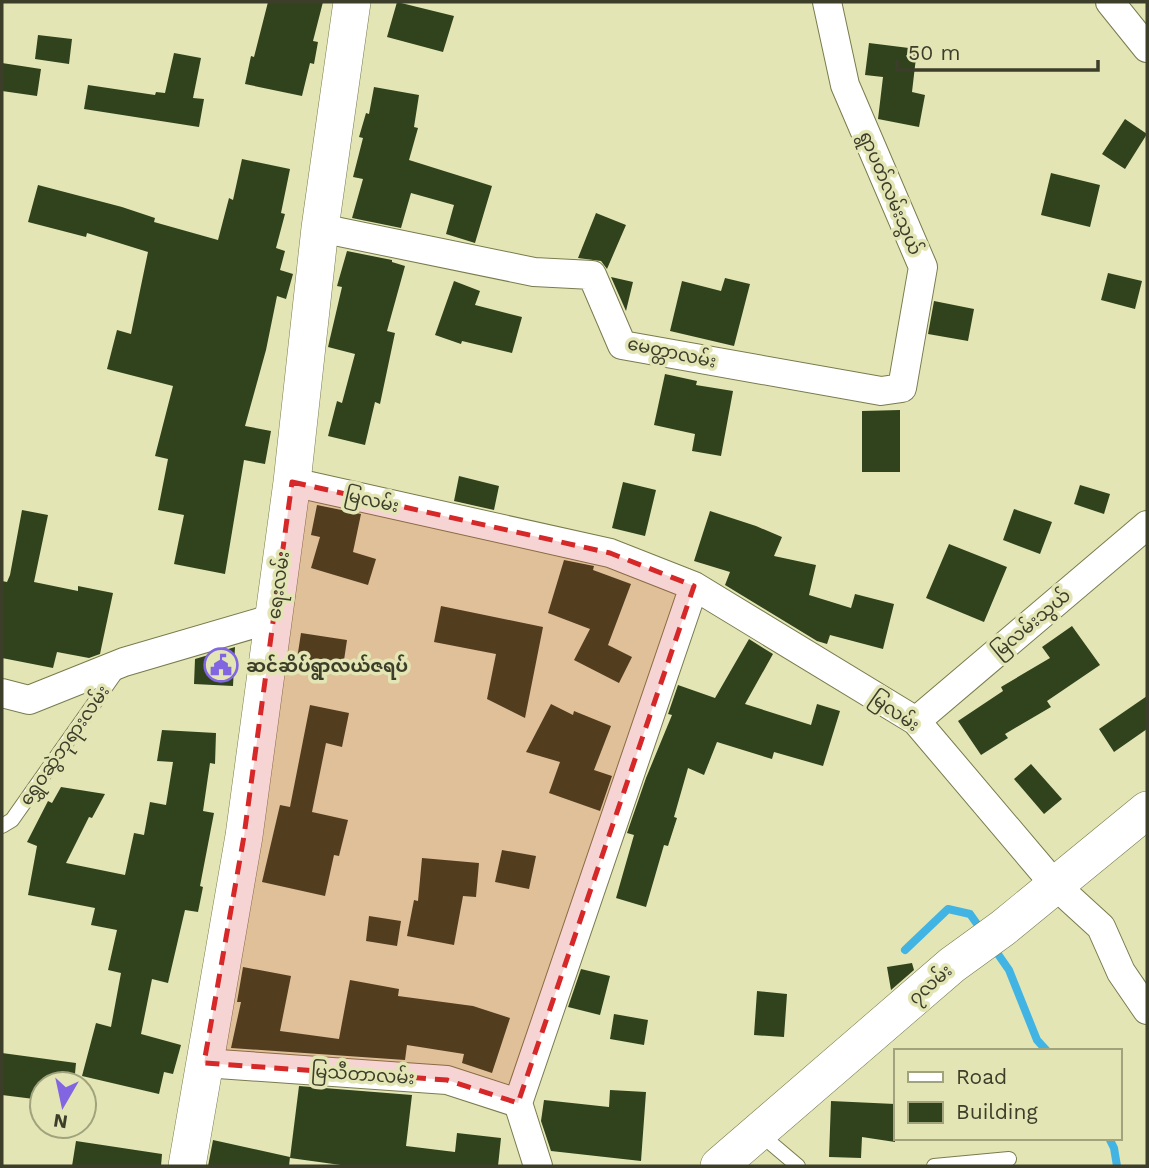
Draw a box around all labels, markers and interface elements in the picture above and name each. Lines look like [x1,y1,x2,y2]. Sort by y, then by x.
scale bar [897,28,1098,72]
text: 50 m [908,40,960,65]
street label: ရွာပတ်လမ်းသွယ် [851,127,928,260]
street label: မေတ္တာလမ်း [625,330,719,377]
street label: မြလမ်း [342,482,402,521]
street label: ရေးလမ်း [261,549,298,621]
street label: မြလမ်းသွယ် [986,583,1078,666]
public building icon: ဆင်ဆိပ်ရွာလယ်ဇရပ် [202,646,240,684]
place label: ဆင်ဆိပ်ရွာလယ်ဇရပ် [246,654,408,680]
street label: ရွှေဝဆွဲဘုရားလမ်း [13,680,117,812]
street label: မြလမ်း [864,685,925,739]
street label: ၇လမ်း [903,958,959,1012]
legend [894,1049,1121,1140]
street label: မြသီတာလမ်း [310,1057,416,1093]
text: Road [956,1064,1007,1089]
north arrow [28,1070,98,1140]
text: Building [956,1099,1038,1124]
text: N [52,1109,69,1134]

